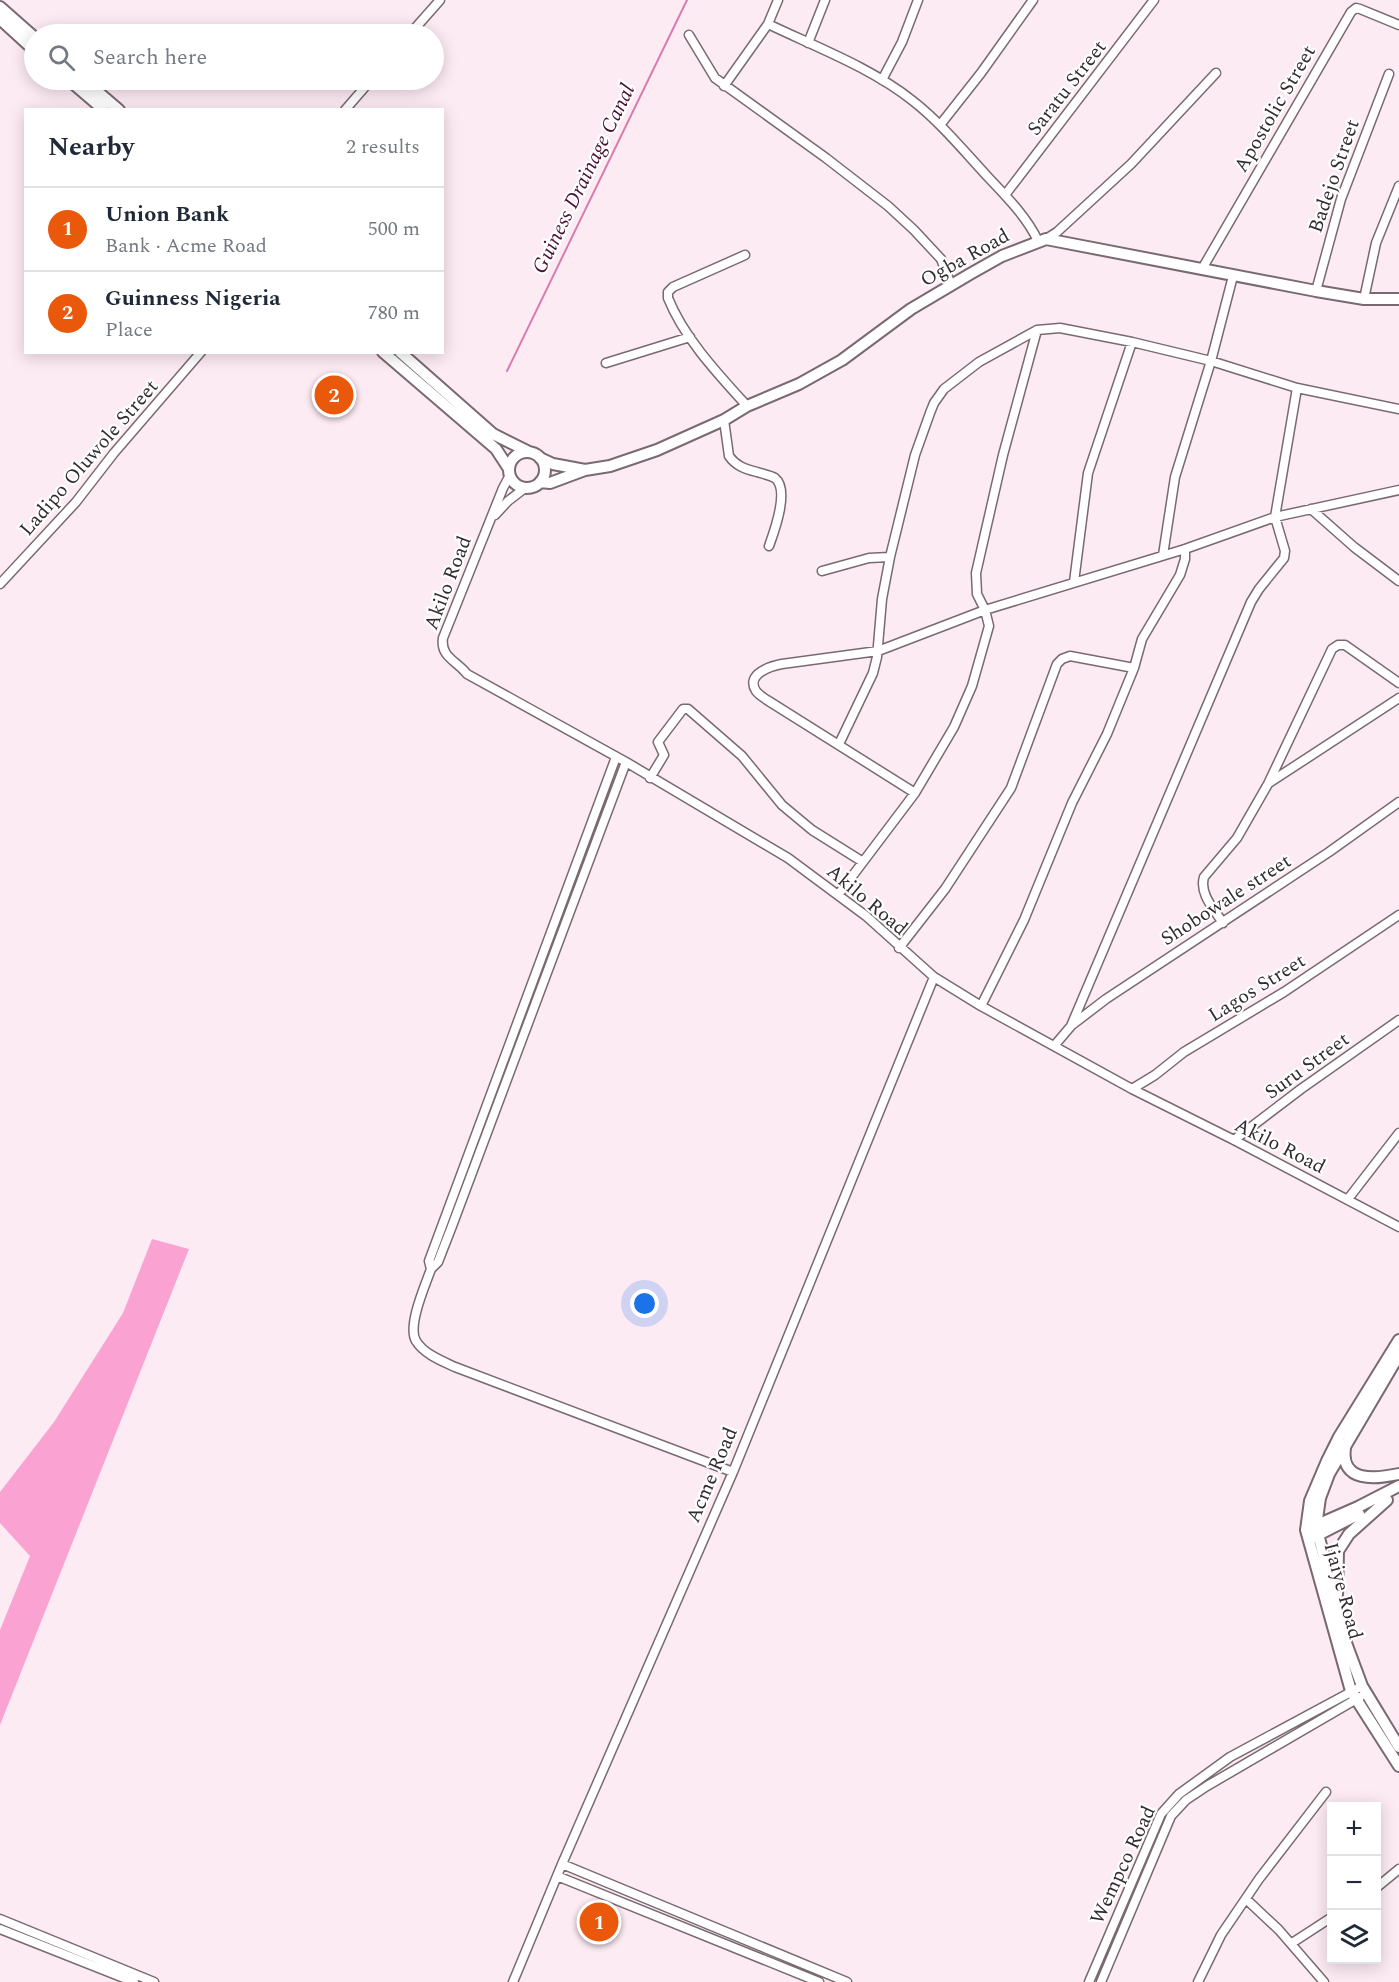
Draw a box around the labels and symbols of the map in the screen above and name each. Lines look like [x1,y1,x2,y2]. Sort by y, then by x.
street label: Saratu Street [1020,34,1114,142]
street label: Apostolic Street [1226,40,1324,178]
water label: Guiness Drainage Canal [524,78,644,279]
street label: Badejo Street [1301,115,1367,237]
street label: Ogba Road [915,221,1015,295]
pin: 2 [314,372,354,418]
street label: Ladipo Oluwole Street [12,373,166,543]
street label: Akilo Road [416,532,480,634]
street label: Shobowale street [1155,846,1297,954]
street label: Akilo Road [820,857,914,943]
street label: Lagos Street [1202,946,1312,1030]
street label: Suru Street [1258,1025,1356,1107]
street label: Akilo Road [1229,1110,1331,1182]
your location [630,1289,659,1318]
street label: Acme Road [678,1423,746,1527]
street label: Ijaiye Road [1316,1539,1370,1643]
street label: Wempco Road [1082,1801,1164,1929]
pin: 1 [580,1900,618,1944]

